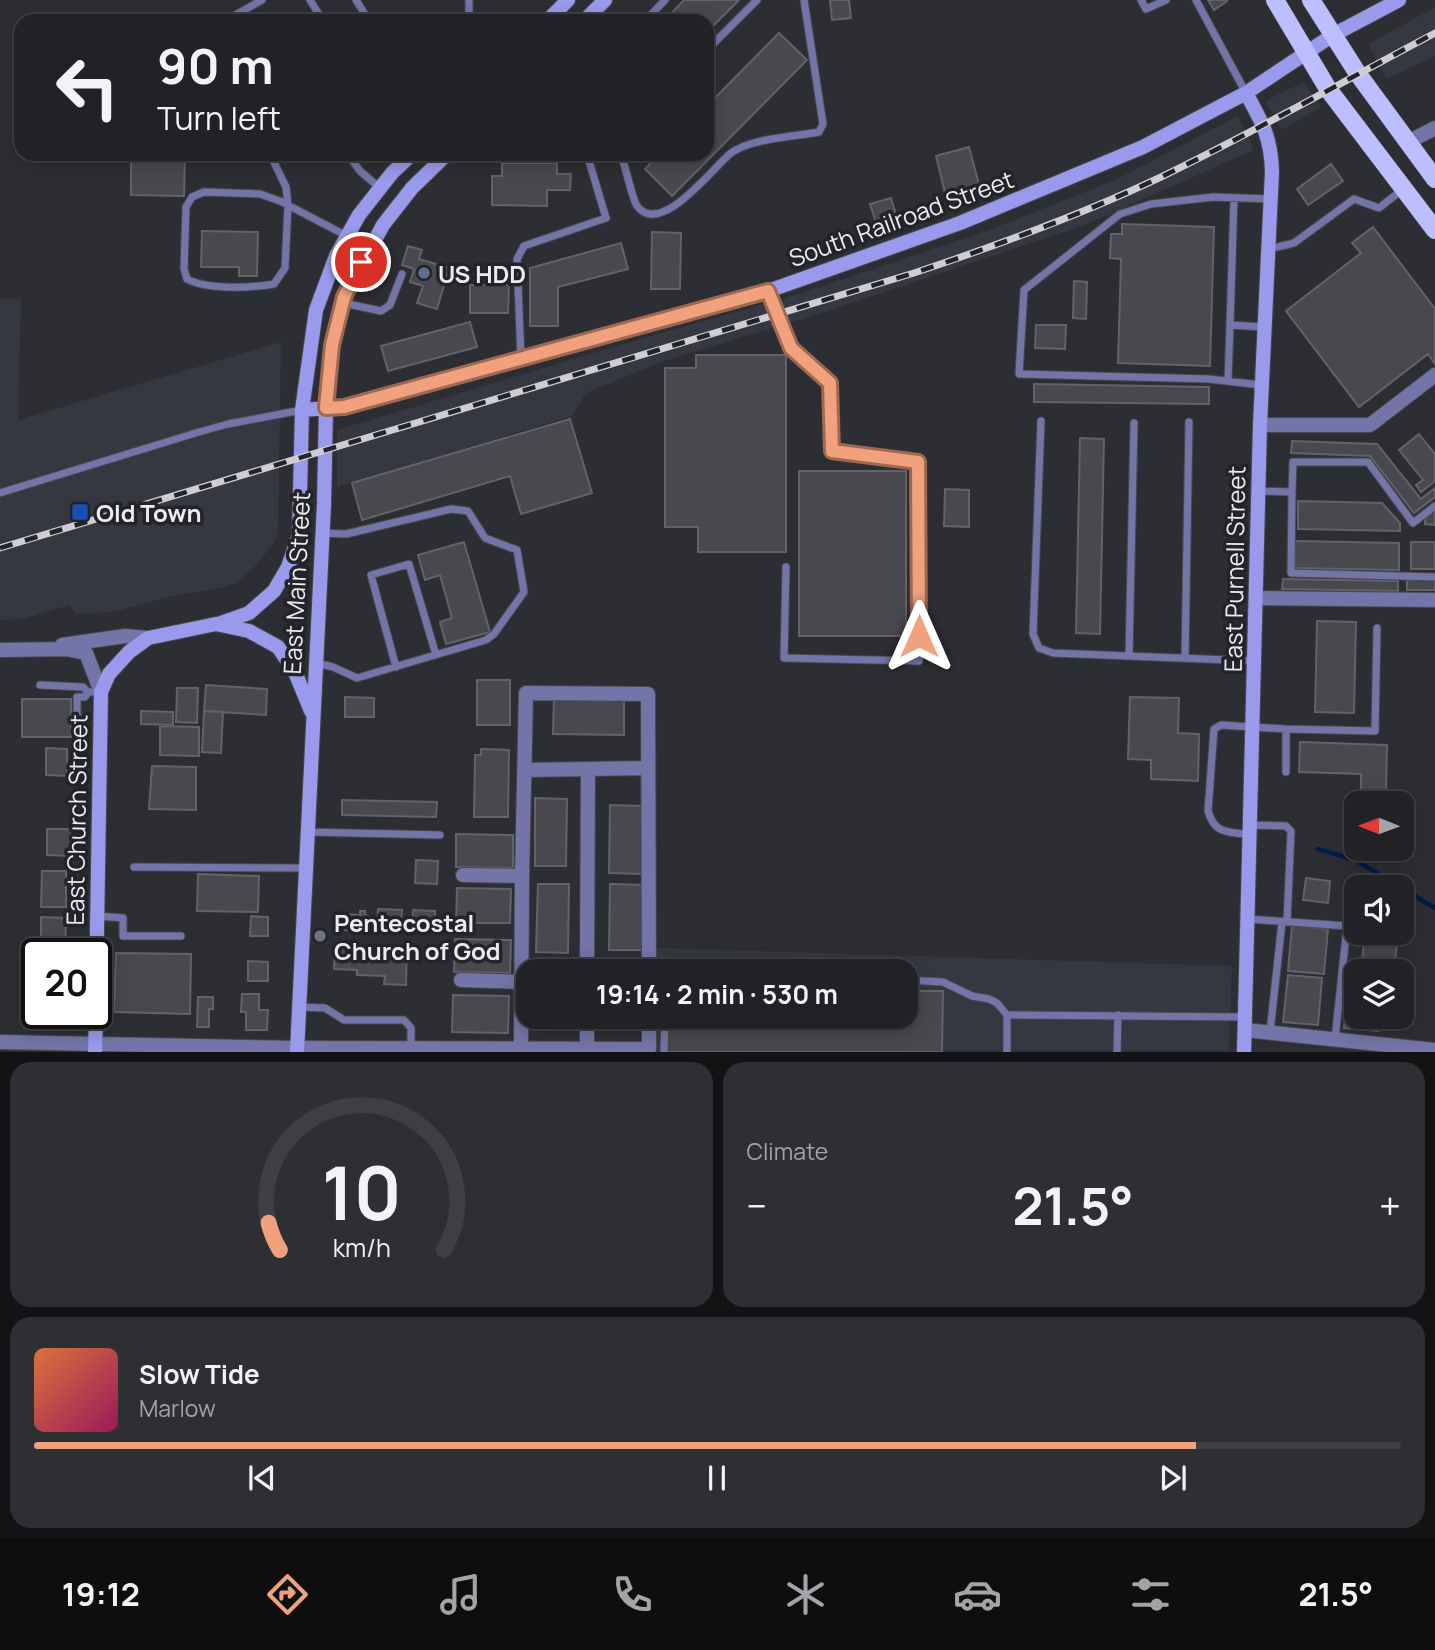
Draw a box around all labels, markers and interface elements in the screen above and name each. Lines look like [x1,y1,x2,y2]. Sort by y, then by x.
text: 90 m [157,32,274,99]
icon: left [42,42,133,133]
text: Turn left [157,96,281,140]
street label: South Railroad Street [784,162,1018,274]
pin [331,232,391,292]
icon: arrive [342,243,380,281]
place label: US HDD [438,257,526,290]
marker: US HDD [416,265,432,281]
street label: East Purnell Street [1216,466,1252,672]
street label: East Main Street [275,491,317,675]
place label: Old Town [96,496,202,529]
marker: Old Town [70,502,90,522]
position arrow [882,599,956,673]
street label: East Church Street [58,714,94,926]
north arrow [1344,791,1414,861]
map controls [1344,791,1414,1029]
button: sound [1344,875,1414,945]
place label: Pentecostal Church of God [334,906,501,967]
marker: Pentecostal Church of God [312,928,328,944]
speed limit sign: 20 [21,938,112,1029]
button: layers [1344,959,1414,1029]
text: 19:14 · 2 min · 530 m [596,976,838,1012]
text: Climate [747,1135,828,1167]
text: 10 [321,1143,401,1243]
text: 21.5° [1012,1170,1134,1241]
text: − [747,1179,767,1231]
text: + [1379,1179,1401,1231]
text: km/h [332,1230,390,1265]
text: Slow Tide [139,1356,260,1392]
text: Marlow [139,1392,216,1424]
icon: previous [243,1459,281,1497]
icon: pause [698,1459,736,1497]
icon: next [1154,1459,1192,1497]
icon: directions [263,1570,312,1619]
icon: music [436,1570,485,1619]
icon: phone [608,1570,657,1619]
icon: climate [781,1570,830,1619]
icon: car [953,1570,1002,1619]
icon: filters [1126,1570,1175,1619]
text: 19:12 [62,1572,140,1616]
text: 21.5° [1299,1572,1373,1616]

